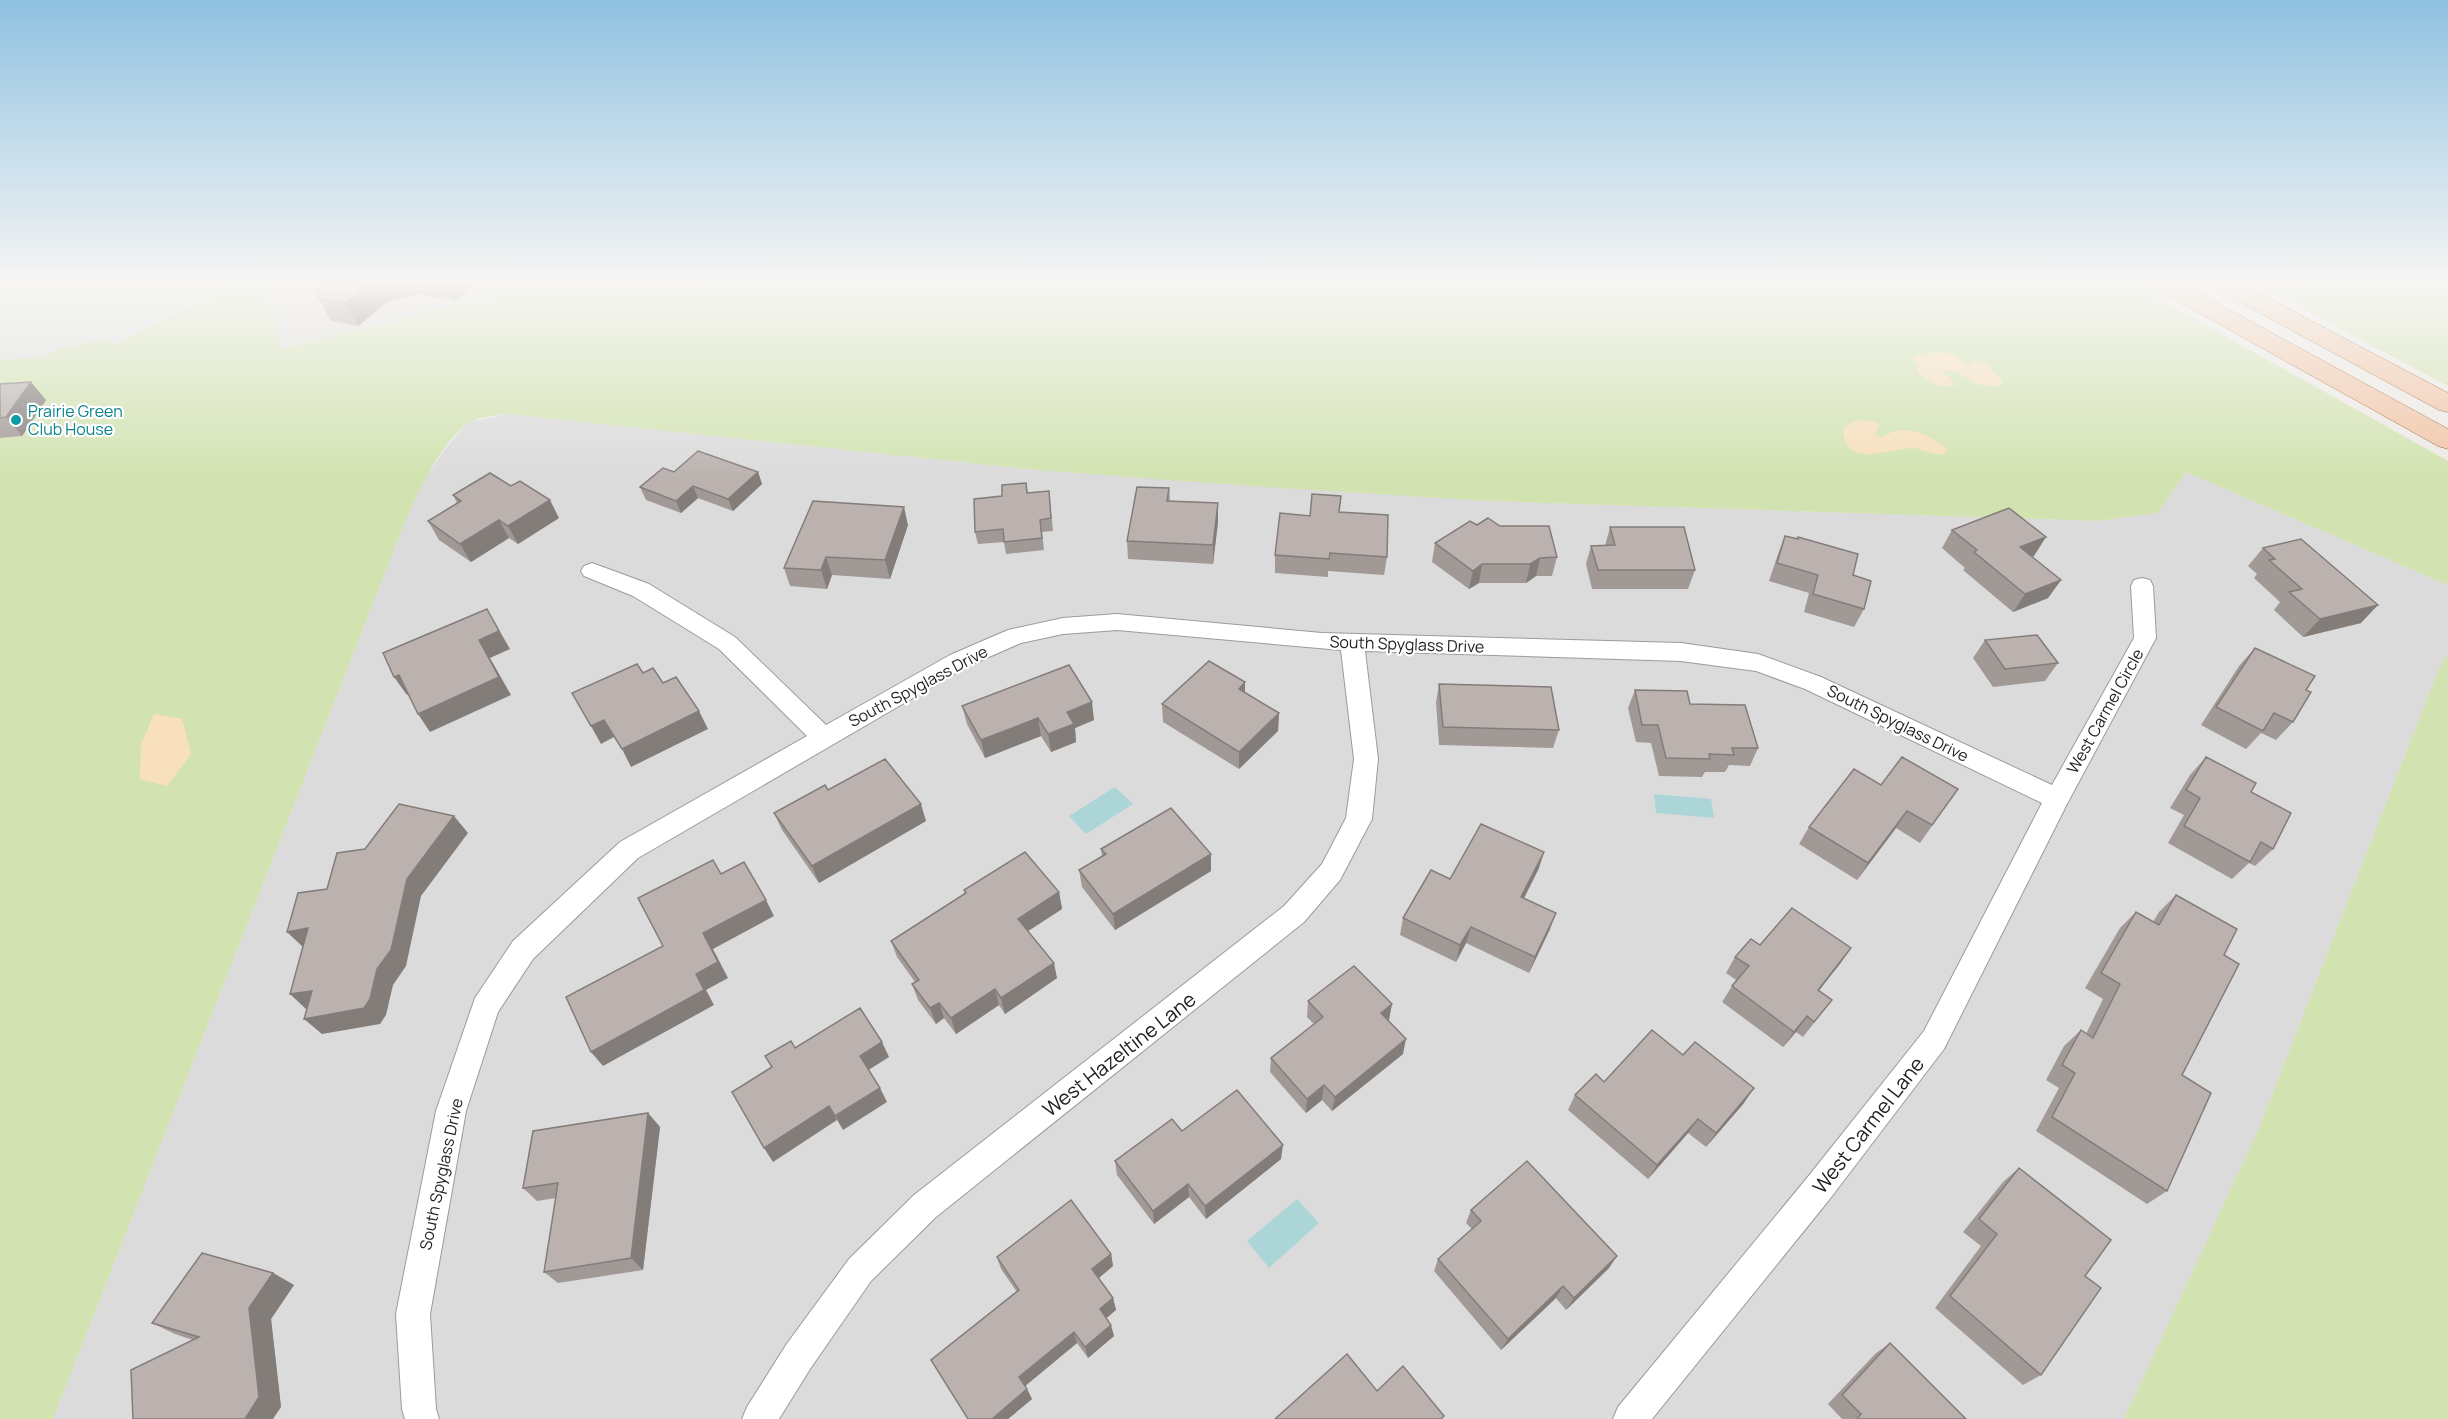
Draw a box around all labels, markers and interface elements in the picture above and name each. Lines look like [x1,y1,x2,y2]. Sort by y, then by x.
place label: Prairie Green Club House [28,400,123,440]
marker: Prairie Green Club House [9,413,23,427]
street label: South Spyglass Drive [1329,630,1485,658]
street label: South Spyglass Drive [845,640,991,732]
street label: West Carmel Circle [2061,645,2149,777]
street label: South Spyglass Drive [1824,679,1972,767]
street label: West Hazeltine Lane [1037,986,1201,1122]
street label: West Carmel Lane [1806,1051,1930,1199]
street label: South Spyglass Drive [414,1096,468,1252]

